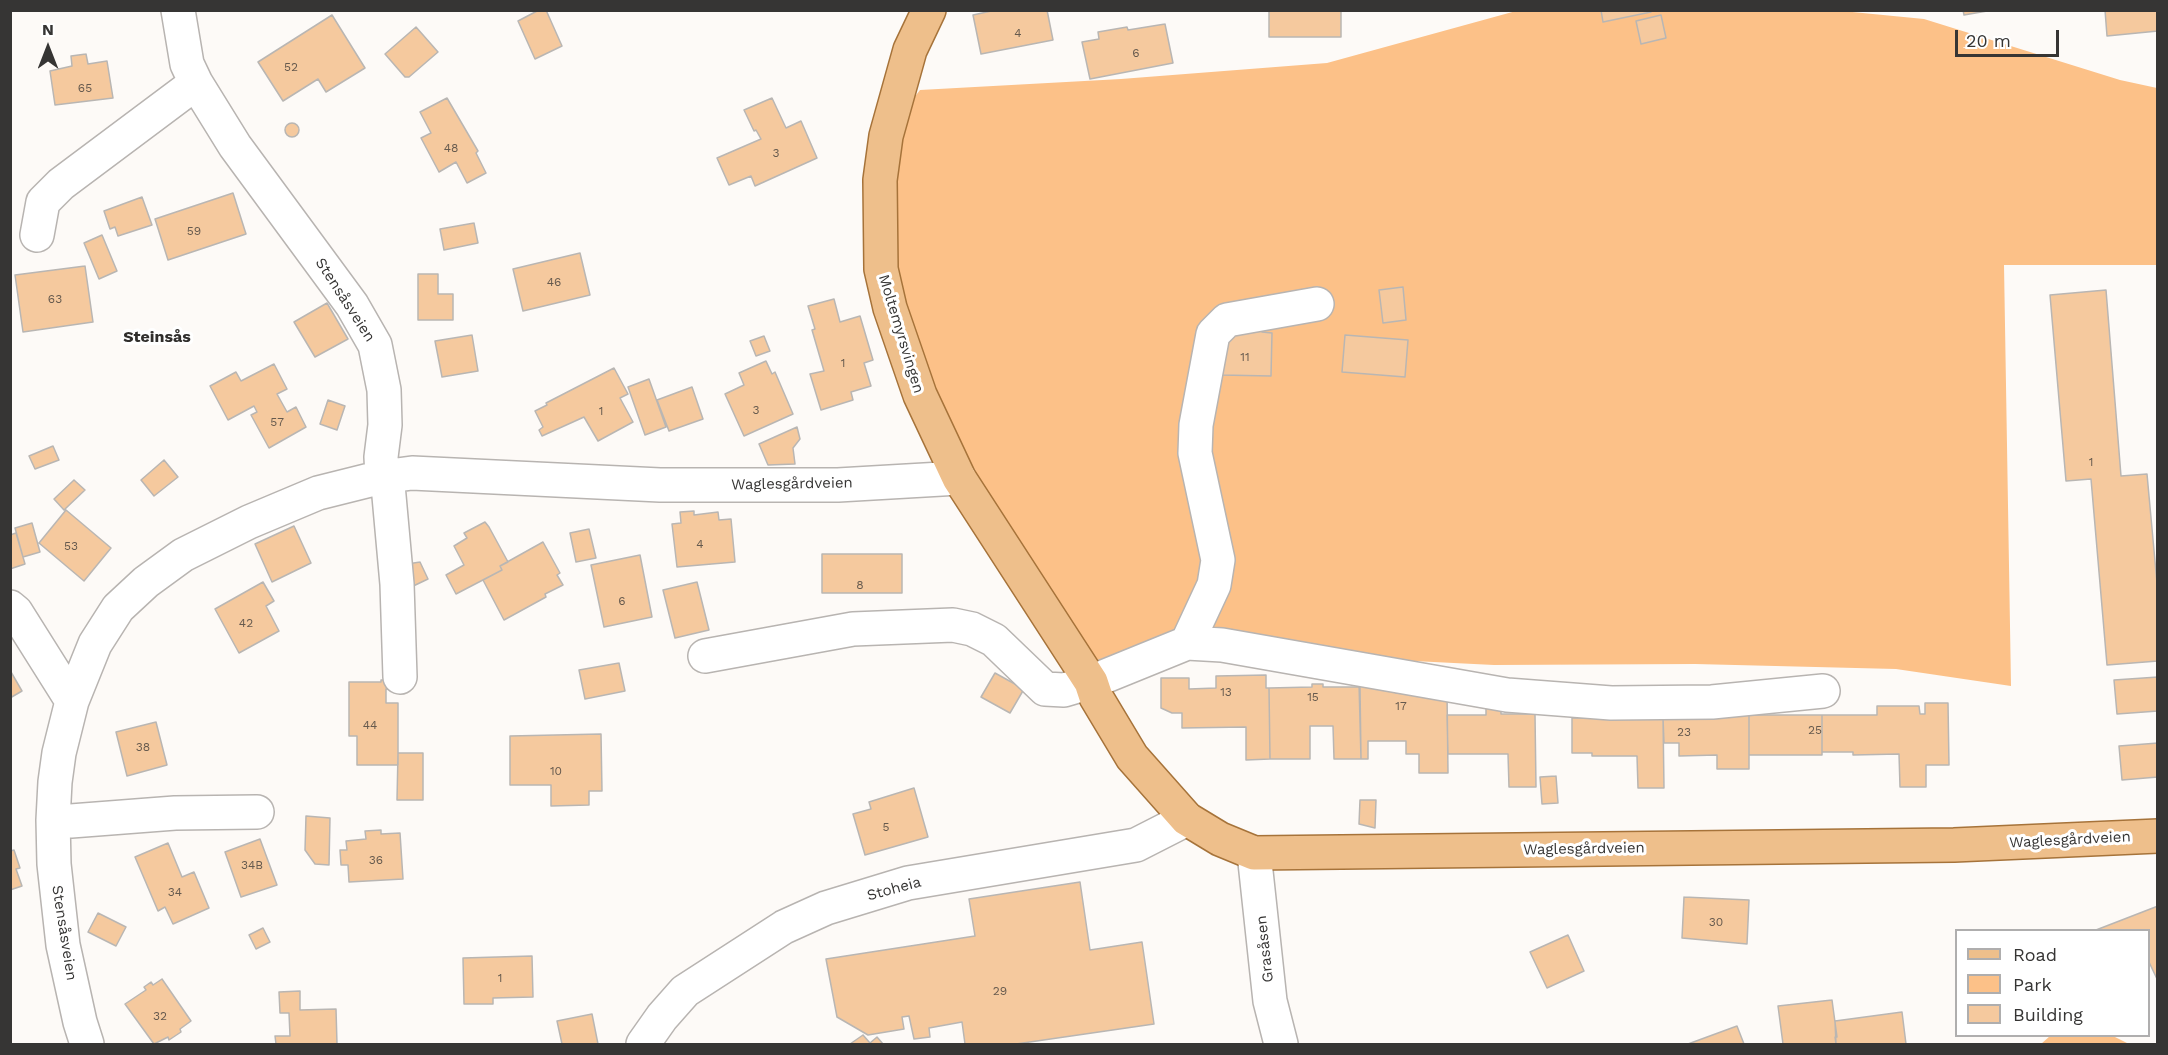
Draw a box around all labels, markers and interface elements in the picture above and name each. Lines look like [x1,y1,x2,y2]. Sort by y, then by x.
north arrow [18,18,78,78]
scale bar [1958,18,2062,56]
text: N [42,20,54,39]
house number: 4 [1014,26,1022,40]
text: 20 m [1966,30,2011,51]
house number: 6 [1132,46,1140,60]
house number: 52 [284,60,298,74]
house number: 65 [78,81,92,95]
house number: 48 [444,141,458,155]
house number: 3 [773,146,779,160]
house number: 59 [187,224,201,238]
street label: Stensåsveien [311,255,379,345]
street label: Moltemyrsvingen [874,272,928,396]
house number: 46 [547,275,561,289]
house number: 63 [48,292,62,306]
district label: Steinsås [123,327,191,347]
house number: 11 [1240,350,1250,364]
house number: 1 [841,356,845,370]
house number: 3 [753,403,759,417]
house number: 1 [599,404,603,418]
house number: 57 [270,415,284,429]
house number: 1 [2089,455,2093,469]
street label: Waglesgårdveien [731,474,853,494]
house number: 4 [696,537,704,551]
house number: 53 [64,539,78,553]
house number: 8 [856,578,864,592]
house number: 6 [618,594,626,608]
house number: 42 [239,616,253,630]
house number: 13 [1220,685,1232,699]
house number: 15 [1307,690,1319,704]
house number: 17 [1395,699,1407,713]
house number: 44 [363,718,377,732]
house number: 25 [1808,723,1822,737]
house number: 23 [1677,725,1691,739]
house number: 38 [136,740,150,754]
house number: 10 [550,764,562,778]
house number: 5 [883,820,889,834]
street label: Waglesgårdveien [2009,828,2131,852]
street label: Waglesgårdveien [1523,839,1645,859]
house number: 36 [369,853,383,867]
house number: 34B [241,858,263,872]
street label: Stoheia [865,873,923,905]
street label: Stensåsveien [48,884,80,982]
house number: 34 [168,885,182,899]
street label: Grasåsen [1253,914,1277,984]
house number: 30 [1709,915,1723,929]
legend [1955,929,2150,1037]
text: Road [2013,944,2057,965]
house number: 1 [498,971,502,985]
text: Park [2013,974,2052,995]
house number: 29 [993,984,1007,998]
text: Building [2013,1004,2083,1025]
house number: 32 [153,1009,167,1023]

